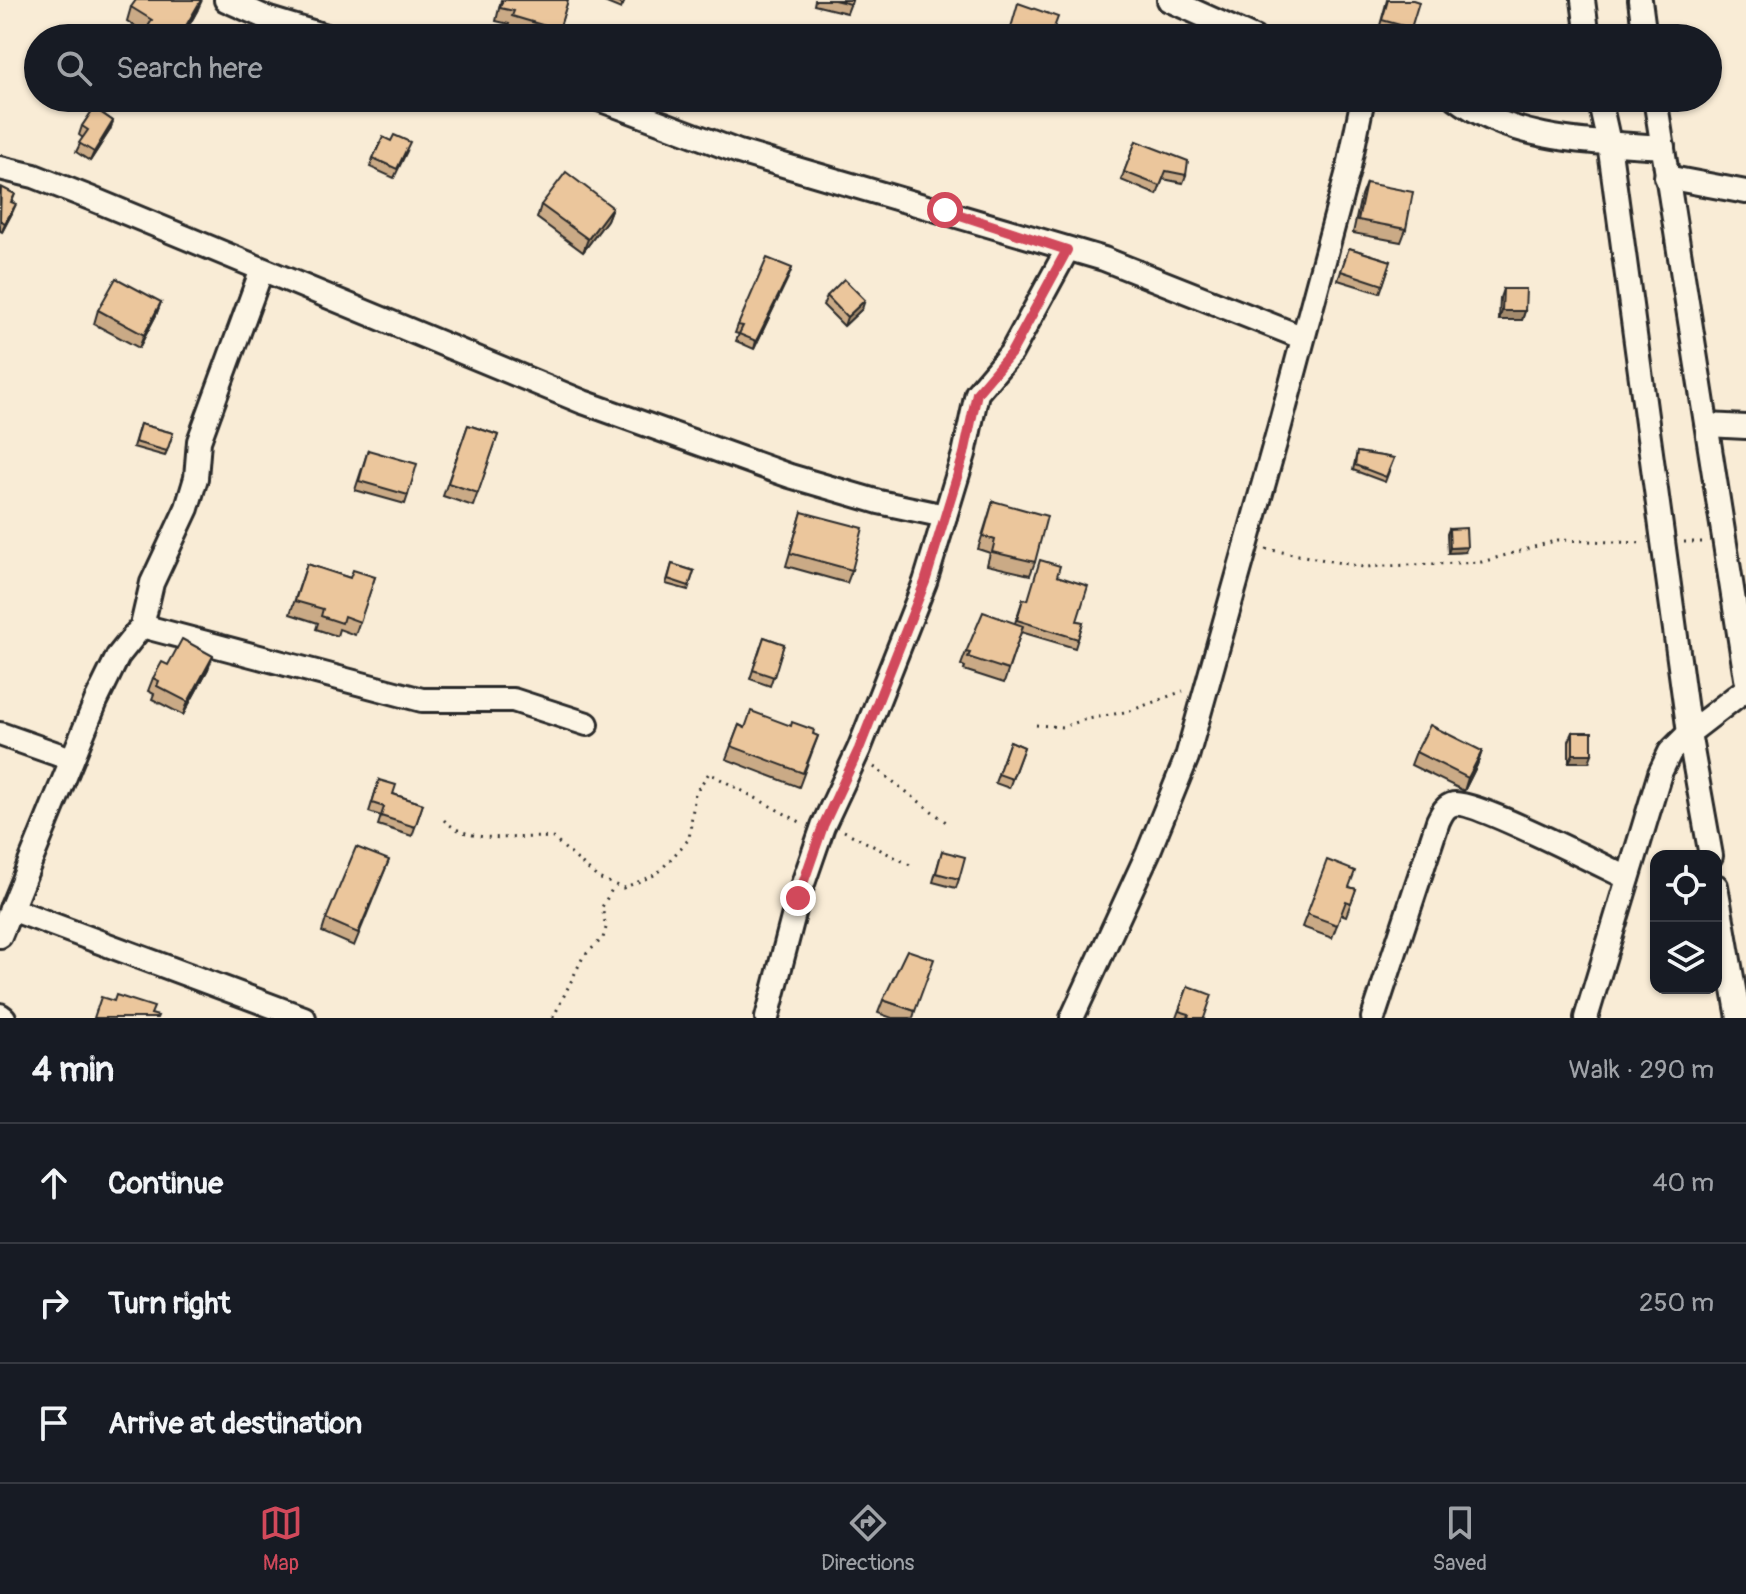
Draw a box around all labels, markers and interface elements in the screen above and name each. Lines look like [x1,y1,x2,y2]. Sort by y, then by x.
search box [24,24,1722,112]
icon: search [52,46,96,90]
text: Search here [116,50,263,87]
route start [927,192,963,228]
map controls [1650,850,1722,994]
button: locate [1650,850,1722,922]
route end [780,880,816,916]
button: layers [1650,922,1722,994]
text: 4 min [32,1049,114,1092]
text: Walk · 290 m [1569,1054,1714,1086]
icon: ahead [32,1161,76,1205]
text: Continue [108,1165,223,1202]
text: 40 m [1652,1167,1714,1199]
icon: right [32,1281,76,1325]
text: Turn right [108,1285,231,1322]
text: 250 m [1639,1287,1714,1319]
icon: arrive [32,1401,76,1445]
text: Arrive at destination [108,1405,362,1442]
tab: Map [259,1501,303,1577]
tab: Directions [821,1501,914,1577]
tab: Saved [1432,1501,1487,1577]

